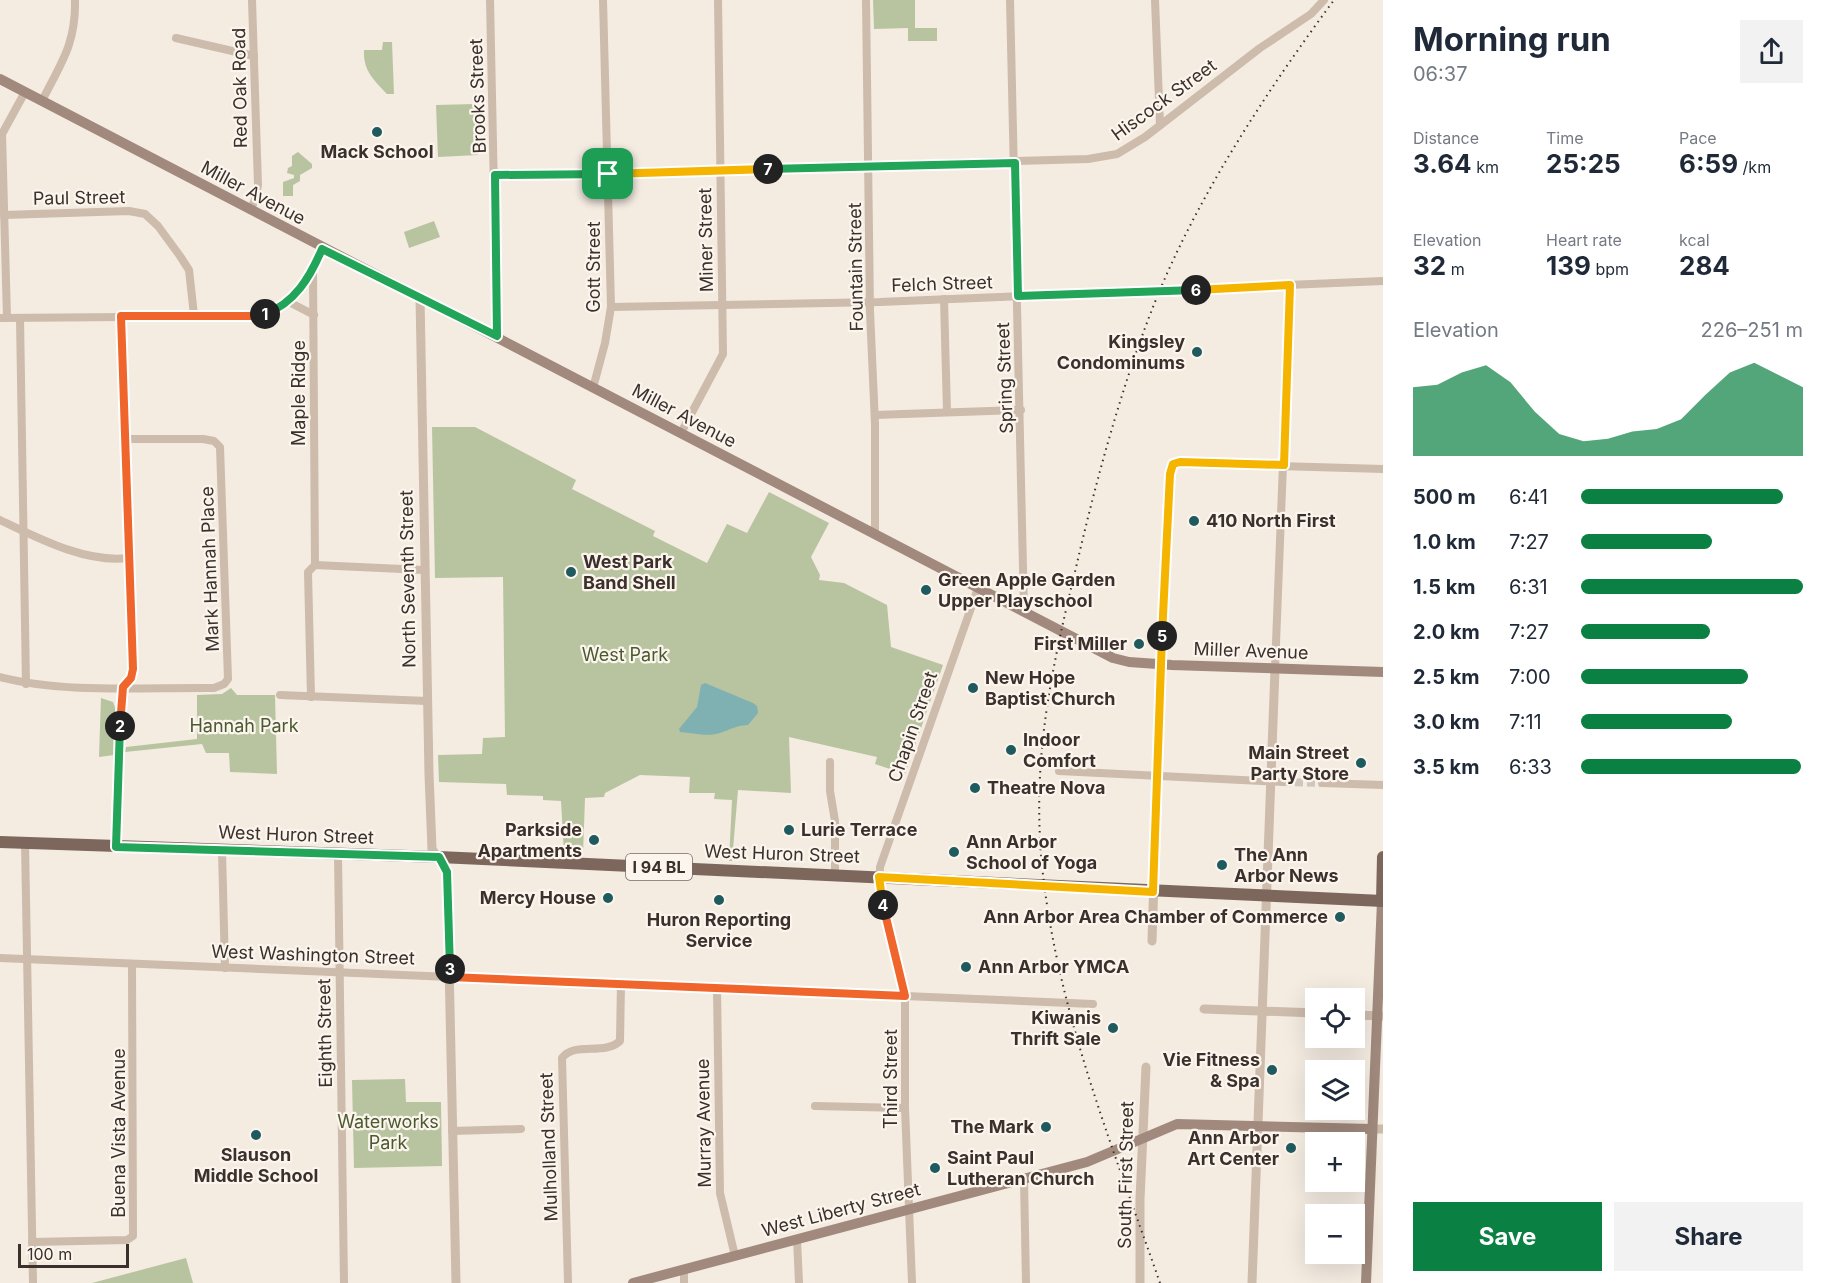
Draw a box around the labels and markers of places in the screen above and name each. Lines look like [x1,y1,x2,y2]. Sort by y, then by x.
marker: Mack School [370,125,384,139]
place label: Mack School [320,141,434,162]
pin [582,148,633,199]
pin: 7 [753,154,783,184]
pin: 6 [1181,275,1211,305]
pin: 1 [250,299,280,329]
place label: Kingsley Condominums [1057,331,1185,373]
marker: Kingsley Condominums [1190,345,1204,359]
place label: 410 North First [1206,510,1336,531]
marker: 410 North First [1187,514,1201,528]
place label: West Park Band Shell [583,551,676,593]
marker: West Park Band Shell [564,565,578,579]
place label: Green Apple Garden Upper Playschool [938,569,1115,611]
marker: Green Apple Garden Upper Playschool [919,583,933,597]
pin: 5 [1147,621,1177,651]
place label: First Miller [1034,633,1127,654]
marker: First Miller [1132,637,1146,651]
place label: New Hope Baptist Church [985,667,1116,709]
marker: New Hope Baptist Church [966,681,980,695]
pin: 2 [105,711,135,741]
place label: Indoor Comfort [1023,729,1096,771]
place label: Main Street Party Store [1248,742,1349,784]
marker: Indoor Comfort [1004,743,1018,757]
marker: Main Street Party Store [1354,756,1368,770]
place label: Theatre Nova [987,777,1106,798]
marker: Theatre Nova [968,781,982,795]
place label: Parkside Apartments [477,819,582,861]
place label: Lurie Terrace [801,819,918,840]
marker: Lurie Terrace [782,823,796,837]
place label: Ann Arbor School of Yoga [966,831,1097,873]
marker: Parkside Apartments [587,833,601,847]
place label: The Ann Arbor News [1234,844,1339,886]
marker: Ann Arbor School of Yoga [947,845,961,859]
marker: The Ann Arbor News [1215,858,1229,872]
place label: Mercy House [480,887,596,908]
pin: 4 [868,890,898,920]
marker: Mercy House [601,891,615,905]
marker: Huron Reporting Service [712,893,726,907]
place label: Ann Arbor Area Chamber of Commerce [983,906,1328,927]
place label: Huron Reporting Service [647,909,791,951]
marker: Ann Arbor Area Chamber of Commerce [1333,910,1347,924]
pin: 3 [435,954,465,984]
place label: Ann Arbor YMCA [978,956,1129,977]
marker: Ann Arbor YMCA [959,960,973,974]
place label: Kiwanis Thrift Sale [1010,1007,1101,1049]
marker: Kiwanis Thrift Sale [1106,1021,1120,1035]
place label: Vie Fitness & Spa [1163,1049,1260,1091]
marker: Vie Fitness & Spa [1265,1063,1279,1077]
place label: The Mark [951,1116,1035,1137]
marker: The Mark [1039,1120,1053,1134]
place label: Ann Arbor Art Center [1187,1127,1279,1169]
marker: Slauson Middle School [249,1128,263,1142]
marker: Ann Arbor Art Center [1284,1141,1298,1155]
place label: Slauson Middle School [194,1144,318,1186]
place label: Saint Paul Lutheran Church [947,1147,1094,1189]
marker: Saint Paul Lutheran Church [928,1161,942,1175]

